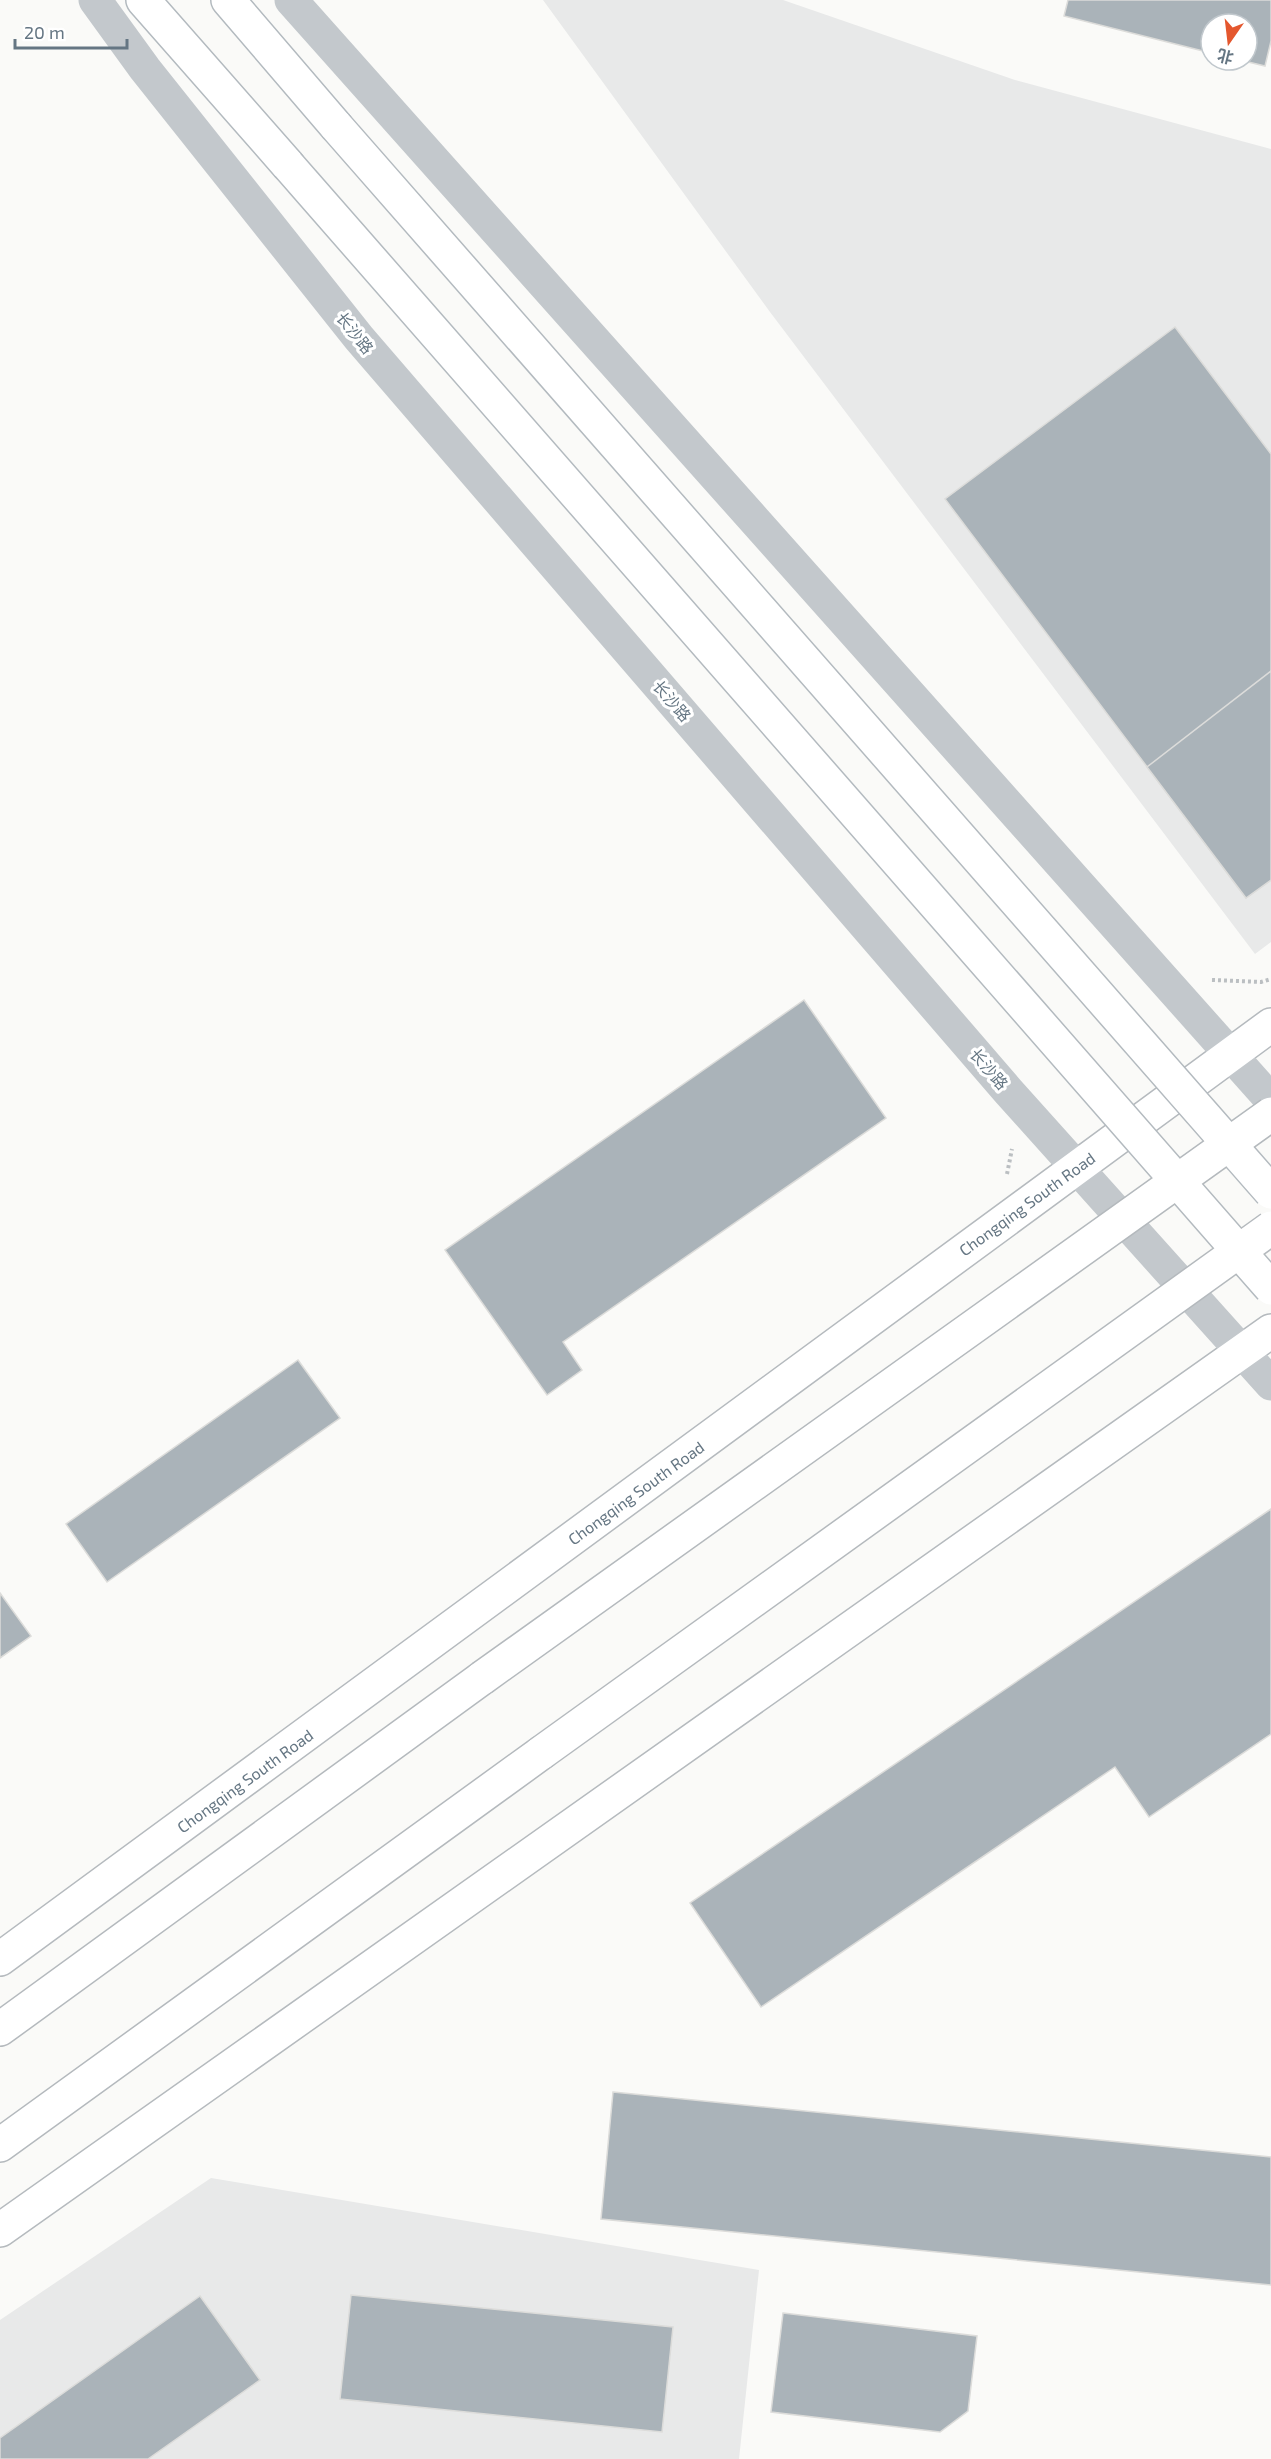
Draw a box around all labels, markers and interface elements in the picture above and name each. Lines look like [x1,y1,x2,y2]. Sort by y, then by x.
scale bar [15,12,128,50]
north arrow [1199,12,1259,72]
text: 20 m [24,21,65,43]
text: 北 [1215,46,1235,68]
street label: 长沙路 [333,308,378,357]
street label: 长沙路 [649,676,695,725]
street label: 长沙路 [966,1044,1012,1093]
street label: Chongqing South Road [955,1148,1098,1259]
street label: Chongqing South Road [564,1437,707,1548]
street label: Chongqing South Road [173,1725,316,1836]

